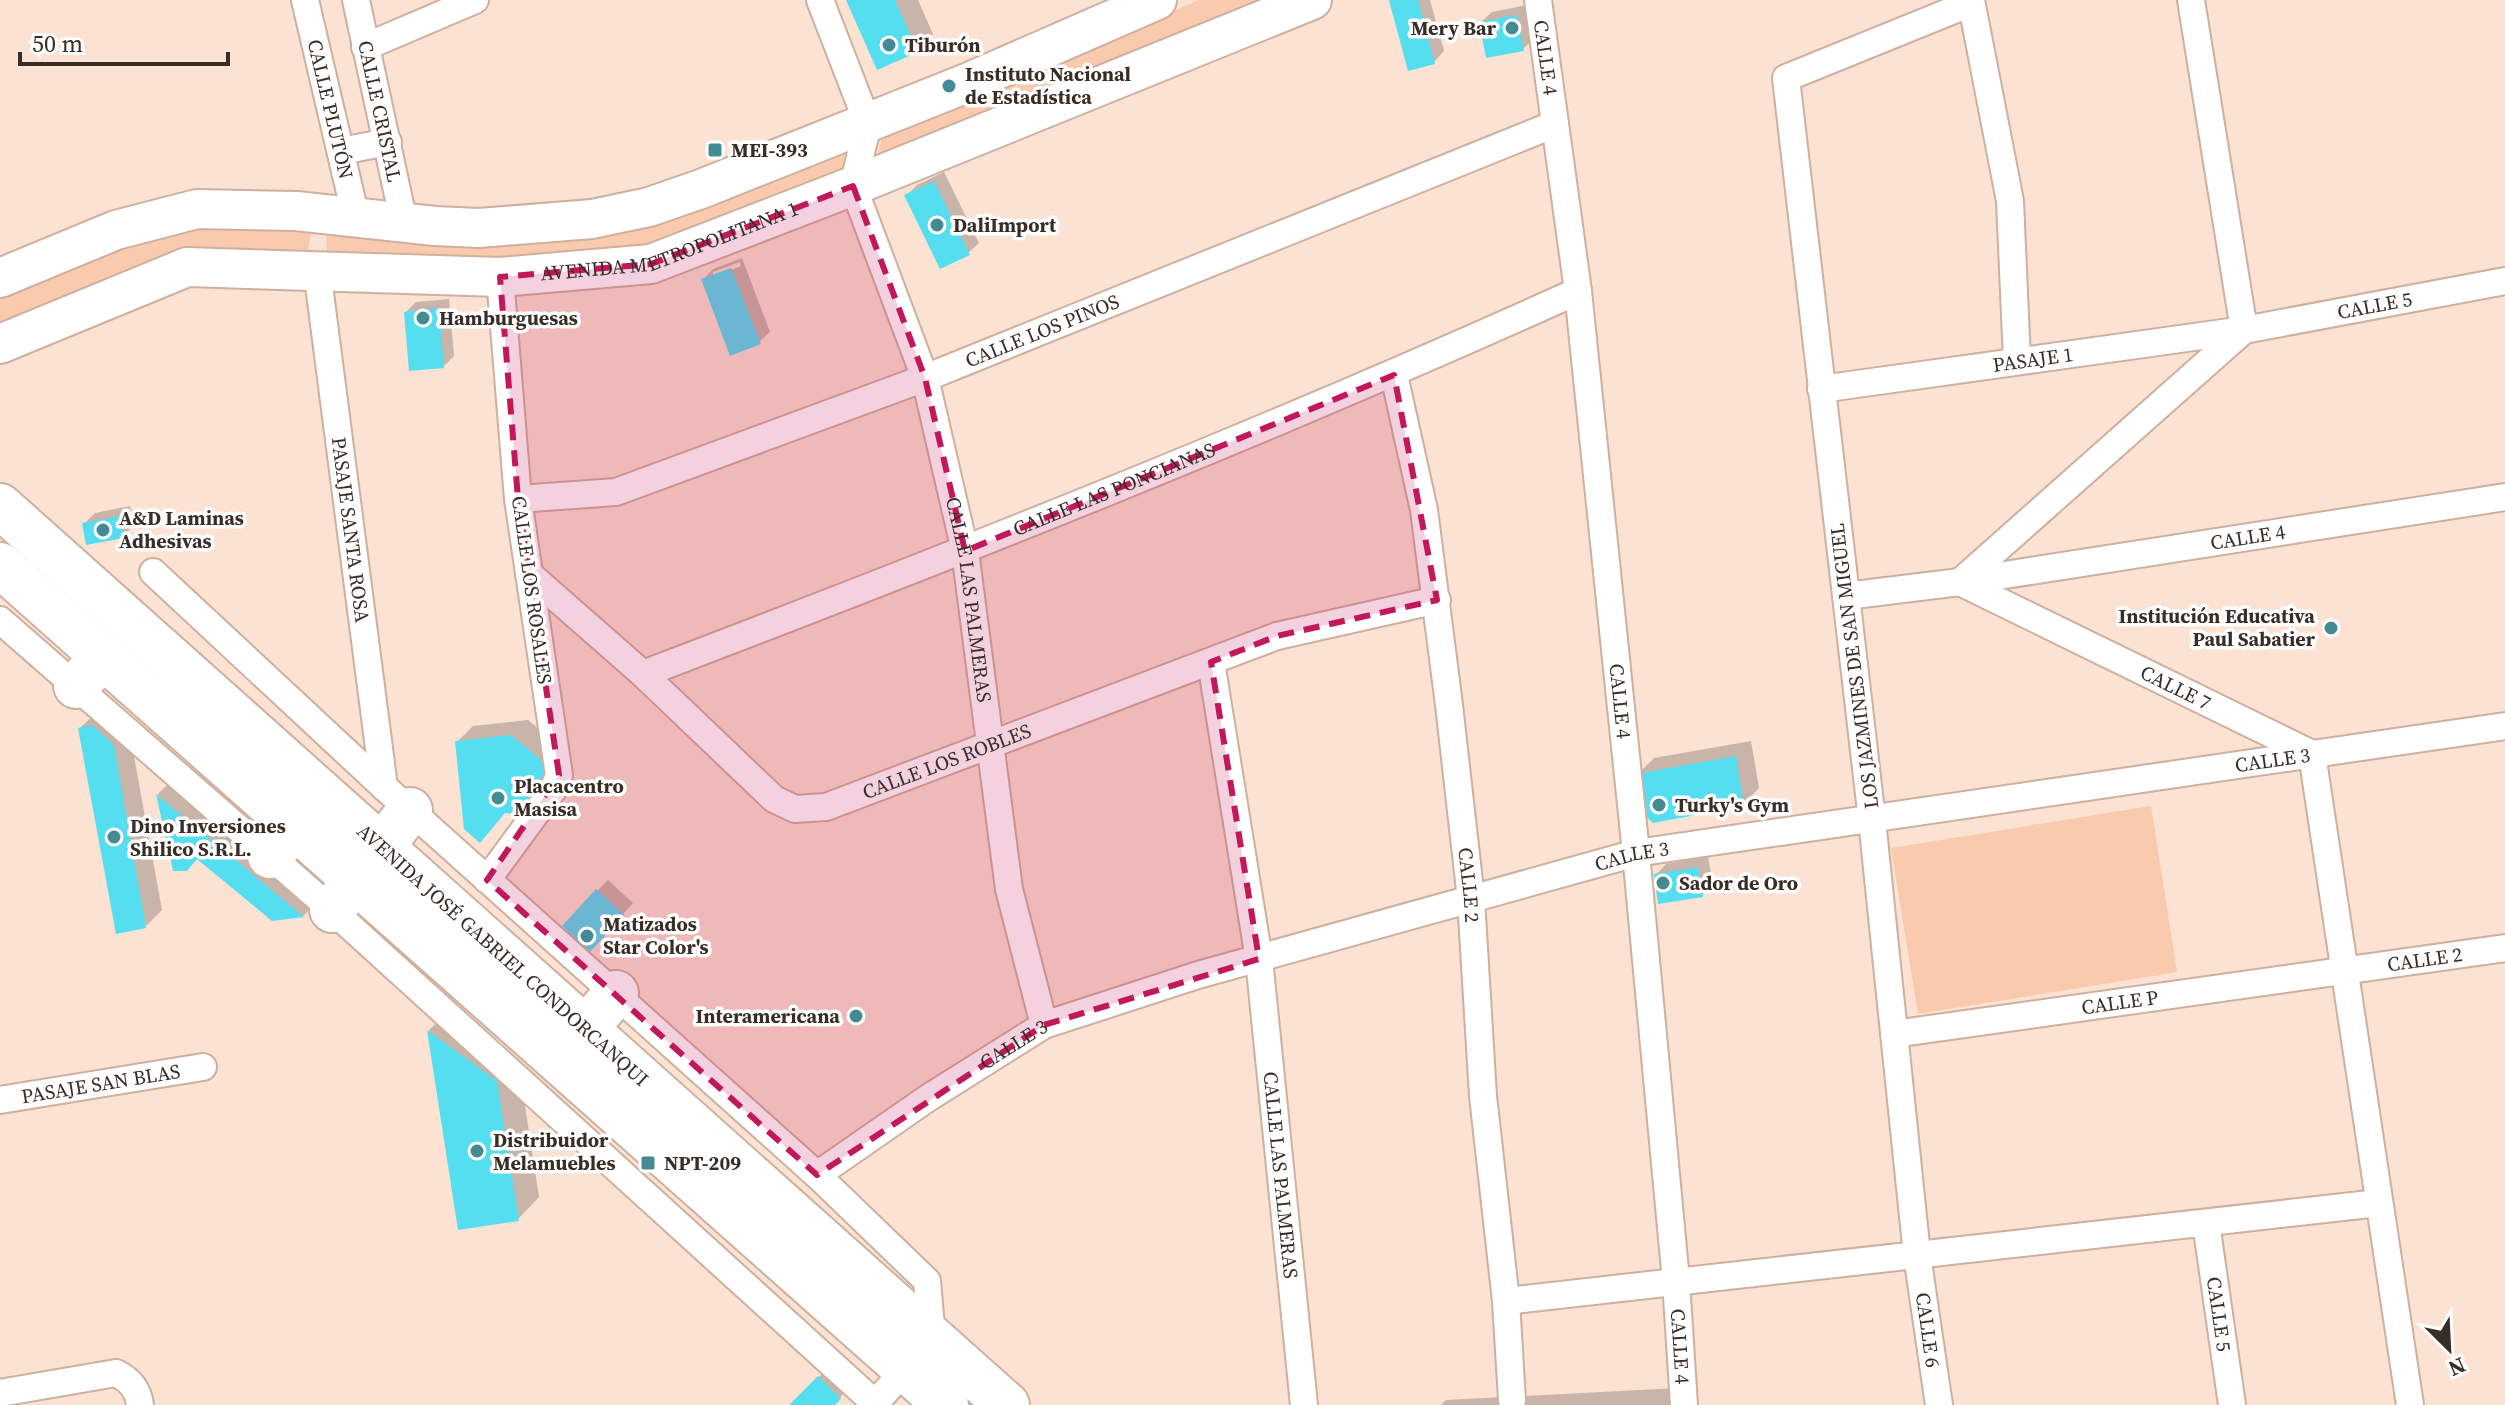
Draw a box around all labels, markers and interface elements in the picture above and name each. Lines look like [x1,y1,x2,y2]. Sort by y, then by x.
place label: Mery Bar [1411,14,1497,42]
scale bar [20,16,228,66]
street label: CALLE 4 [1527,18,1565,97]
marker: Mery Bar [1503,19,1521,37]
text: 50 m [32,27,83,60]
place label: Tiburón [905,31,981,59]
street label: CALLE PLUTÓN [301,36,360,182]
marker: Tiburón [880,36,898,54]
street label: CALLE CRISTAL [351,38,409,185]
place label: Instituto Nacional de Estadística [965,60,1131,111]
marker: Instituto Nacional de Estadística [940,77,958,95]
place label: MEI-393 [731,136,808,164]
marker: MEI-393 [706,141,724,159]
street label: AVENIDA METROPOLITANA 1 [539,194,802,287]
place label: DaliImport [953,211,1057,239]
marker: DaliImport [928,216,946,234]
street label: CALLE 5 [2335,285,2414,326]
street label: CALLE LOS PINOS [961,287,1123,374]
place label: Hamburguesas [439,304,578,332]
marker: Hamburguesas [414,309,432,327]
street label: PASAJE 1 [1991,340,2075,379]
street label: PASAJE SANTA ROSA [325,435,377,625]
street label: CALLE LAS PONCIANAS [1009,435,1219,543]
street label: CALLE LOS ROSALES [505,494,559,686]
street label: CALLE LAS PALMERAS [939,494,999,704]
place label: A&D Laminas Adhesivas [119,504,244,555]
street label: CALLE 4 [2208,517,2287,557]
marker: A&D Laminas Adhesivas [94,521,112,539]
street label: LOS JAZMINES DE SAN MIGUEL [1823,522,1885,810]
place label: Institución Educativa Paul Sabatier [2118,602,2316,653]
marker: Institución Educativa Paul Sabatier [2322,619,2340,637]
street label: CALLE 7 [2136,658,2216,717]
street label: CALLE 4 [1603,662,1638,740]
street label: CALLE LOS ROBLES [858,717,1035,806]
street label: CALLE 3 [2233,741,2312,779]
place label: Placacentro Masisa [514,772,624,823]
marker: Placacentro Masisa [489,789,507,807]
place label: Turky's Gym [1675,791,1789,819]
marker: Turky's Gym [1650,796,1668,814]
place label: Dino Inversiones Shilico S.R.L. [130,812,286,863]
street label: AVENIDA JOSÉ GABRIEL CONDORCANQUI [351,817,655,1093]
marker: Dino Inversiones Shilico S.R.L. [105,828,123,846]
street label: CALLE 3 [1591,834,1671,878]
street label: CALLE 2 [1451,846,1486,923]
place label: Sador de Oro [1679,869,1798,897]
marker: Sador de Oro [1654,874,1672,892]
place label: Matizados Star Color's [603,910,709,961]
marker: Matizados Star Color's [578,927,596,945]
street label: CALLE 2 [2385,940,2464,978]
street label: CALLE P [2080,983,2160,1021]
place label: Interamericana [695,1002,840,1030]
marker: Interamericana [847,1007,865,1025]
street label: CALLE 3 [974,1012,1053,1076]
street label: PASAJE SAN BLAS [19,1057,182,1110]
street label: CALLE LAS PALMERAS [1256,1070,1305,1280]
place label: Distribuidor Melamuebles [493,1126,616,1177]
marker: Distribuidor Melamuebles [468,1142,486,1160]
place label: NPT-209 [664,1149,741,1177]
marker: NPT-209 [639,1154,657,1172]
street label: CALLE 5 [2200,1275,2238,1353]
street label: CALLE 6 [1909,1291,1947,1369]
street label: CALLE 4 [1664,1308,1697,1385]
north arrow [2409,1309,2489,1389]
text: N [2444,1350,2471,1384]

